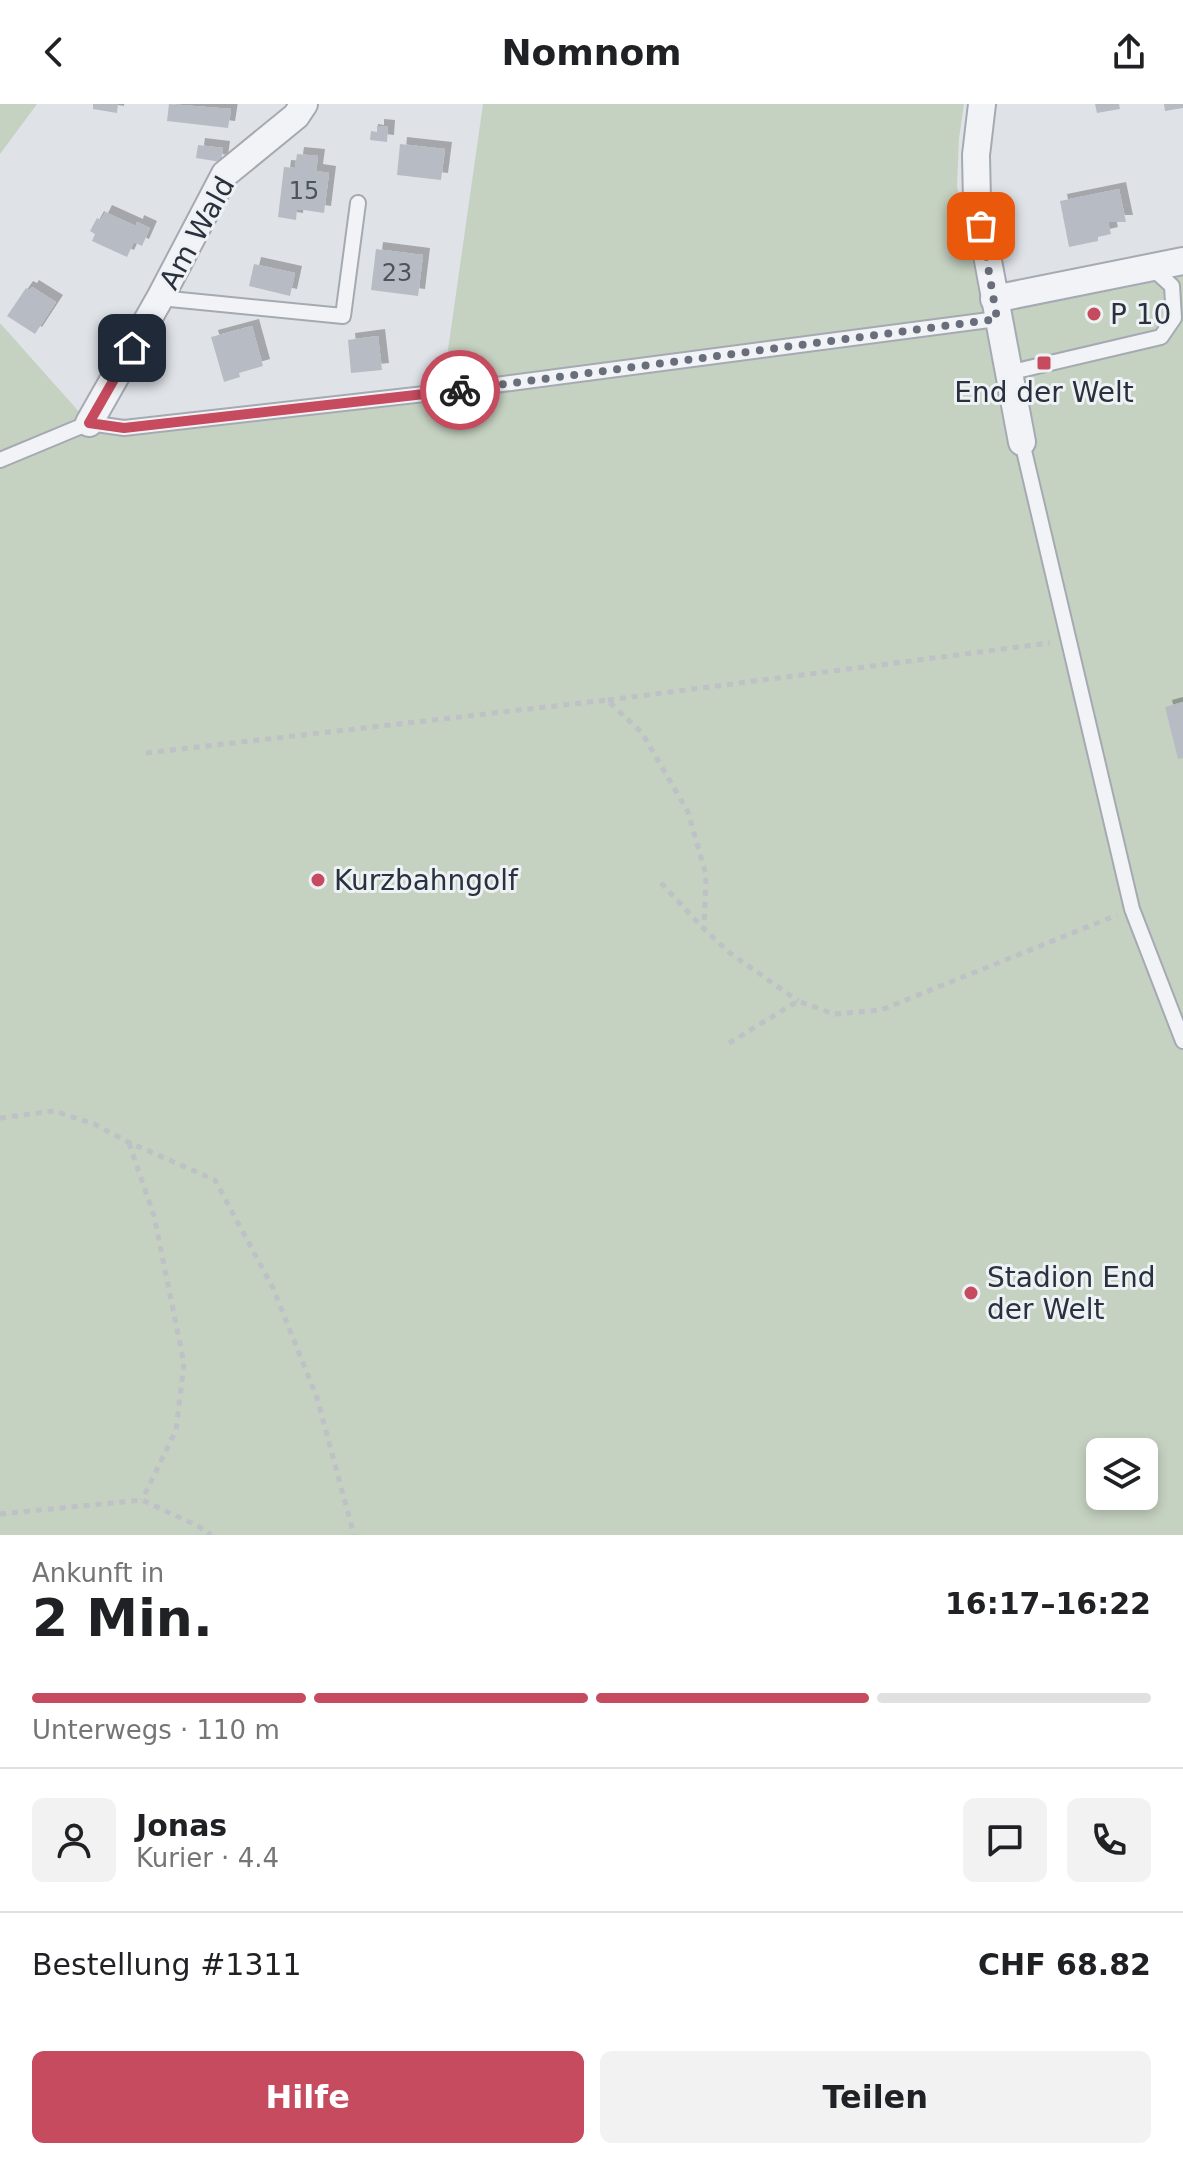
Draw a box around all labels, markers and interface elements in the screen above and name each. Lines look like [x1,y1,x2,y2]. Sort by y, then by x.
icon: back [32,30,76,74]
icon: share [1107,30,1151,74]
text: Nomnom [501,32,682,73]
street label: Am Wald [153,171,241,295]
house number: 15 [289,177,319,205]
pin [947,192,1015,260]
icon: bag [959,204,1003,248]
house number: 23 [382,259,412,287]
place label: P 10 [1110,298,1171,331]
marker: P 10 [1085,305,1103,323]
pin [98,314,166,382]
icon: home [110,326,154,370]
courier [420,350,500,430]
marker: End der Welt [1035,354,1053,372]
icon: bike [438,368,482,412]
place label: End der Welt [954,376,1134,409]
place label: Kurzbahngolf [334,864,519,897]
marker: Kurzbahngolf [309,871,327,889]
place label: Stadion End der Welt [987,1261,1155,1326]
marker: Stadion End der Welt [962,1284,980,1302]
map controls [1086,1438,1158,1510]
button: layers [1086,1438,1158,1510]
text: Ankunft in [32,1558,164,1588]
text: 16:17–16:22 [945,1586,1151,1621]
text: 2 Min. [32,1588,213,1648]
text: Unterwegs · 110 m [32,1715,280,1745]
button: person [32,1798,116,1882]
button: chat [963,1798,1047,1882]
button: phone [1067,1798,1151,1882]
text: Jonas [136,1808,227,1843]
text: Kurier · 4.4 [136,1843,279,1873]
text: Bestellung #1311 [32,1947,302,1982]
text: CHF 68.82 [978,1947,1151,1982]
button: Hilfe [32,2051,584,2143]
button: Teilen [600,2051,1151,2143]

